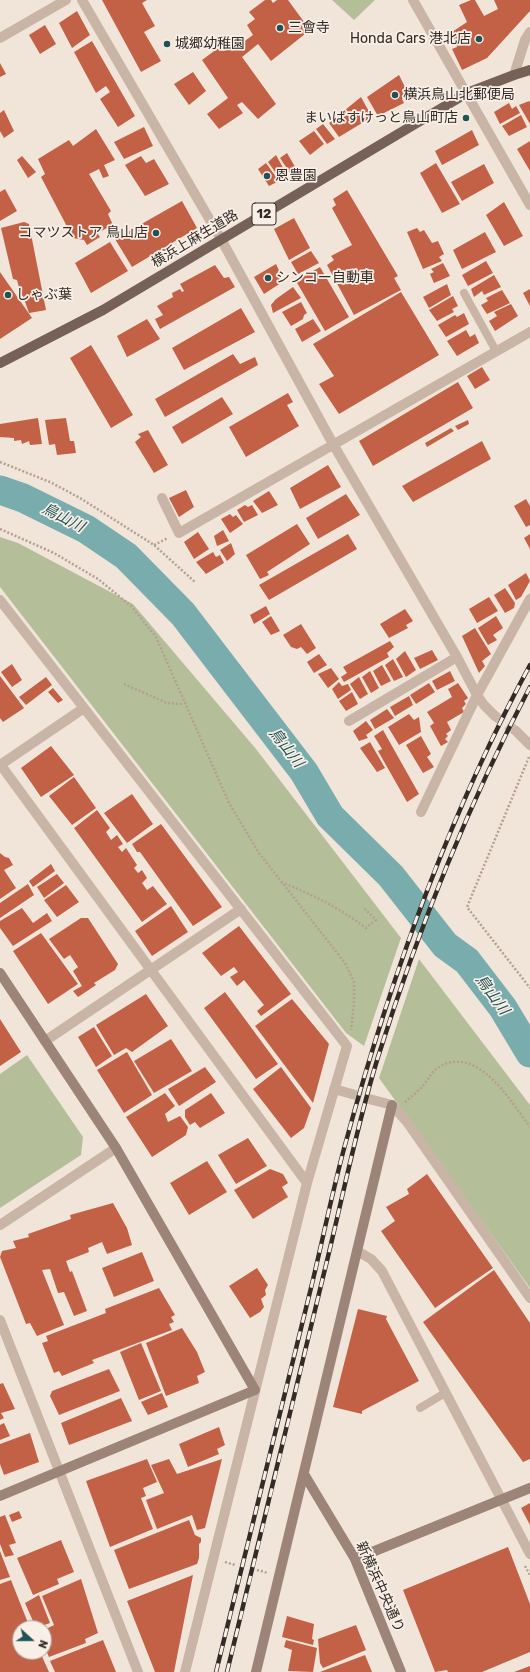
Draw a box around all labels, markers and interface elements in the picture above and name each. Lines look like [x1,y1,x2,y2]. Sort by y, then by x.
place label: 三會寺 [288,20,330,36]
marker: 三會寺 [275,23,285,33]
place label: Honda Cars 港北店 [350,31,471,47]
marker: Honda Cars 港北店 [474,34,484,44]
place label: 城郷幼稚園 [175,36,245,52]
marker: 城郷幼稚園 [162,39,172,49]
place label: 横浜鳥山北郵便局 [403,87,515,103]
marker: 横浜鳥山北郵便局 [390,90,400,100]
place label: まいばすけっと鳥山町店 [304,110,458,126]
marker: まいばすけっと鳥山町店 [461,113,471,123]
place label: 恩豊園 [275,168,317,184]
marker: 恩豊園 [262,171,272,181]
road number: 12 [252,203,276,225]
street label: 横浜上麻生道路 [149,207,241,271]
place label: コマツストア 鳥山店 [19,225,148,241]
marker: コマツストア 鳥山店 [151,228,161,238]
place label: シンコー自動車 [276,270,374,286]
marker: シンコー自動車 [263,273,273,283]
place label: しゃぶ葉 [16,287,72,303]
marker: しゃぶ葉 [3,290,13,300]
water label: 鳥山川 [39,500,87,536]
water label: 鳥山川 [265,725,307,771]
water label: 鳥山川 [471,972,513,1018]
street label: 新横浜中央通り [352,1539,408,1635]
north arrow [12,1620,52,1660]
text: N [35,1638,50,1650]

